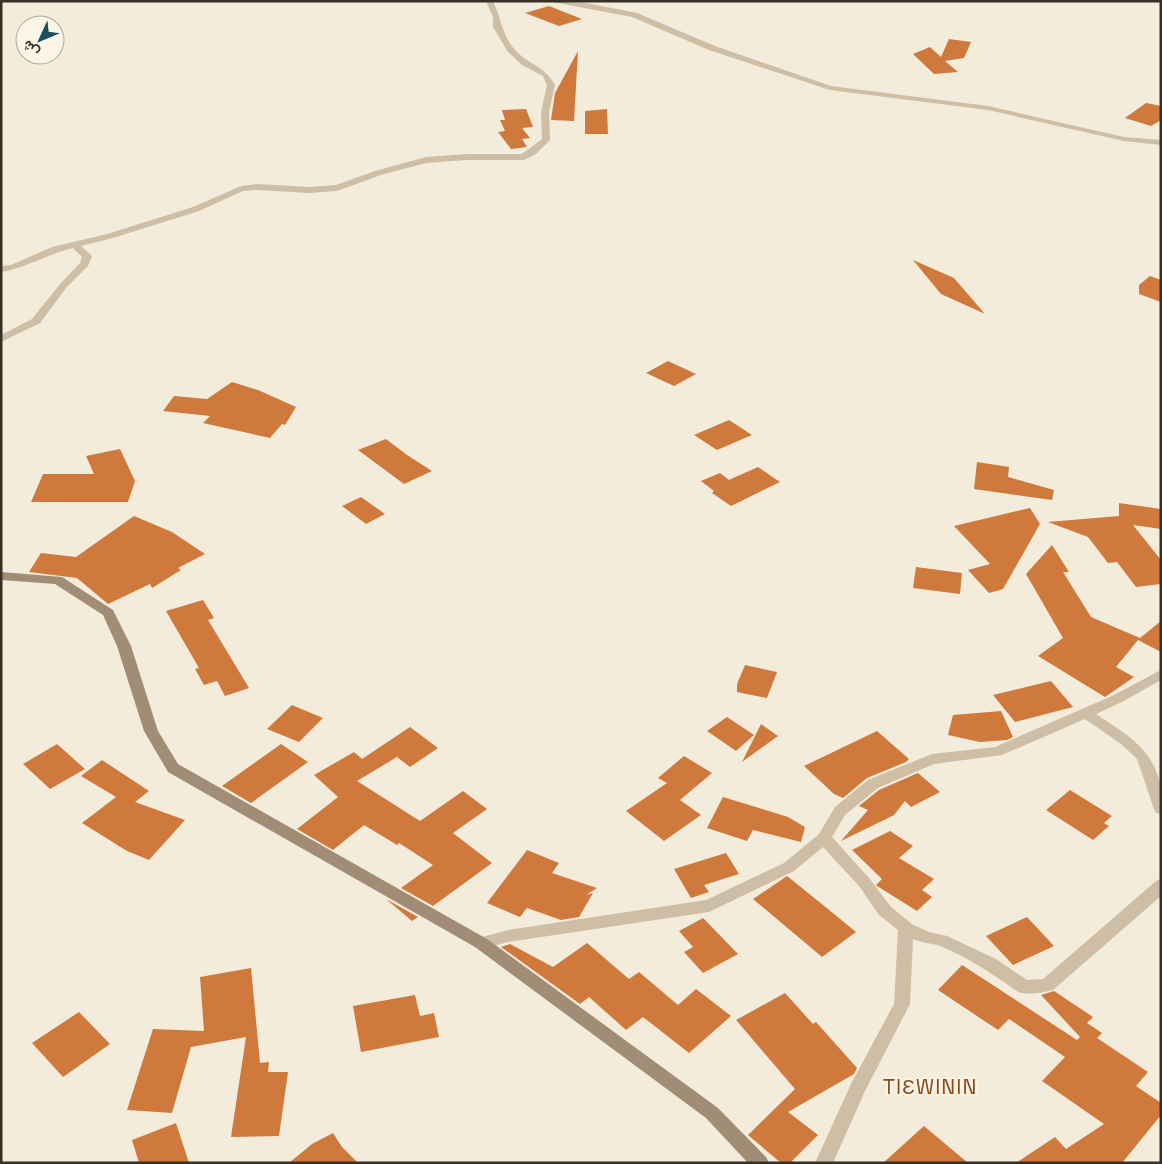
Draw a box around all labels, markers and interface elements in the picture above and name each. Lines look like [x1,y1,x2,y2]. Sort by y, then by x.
north arrow [15,15,65,65]
text: ش [18,37,43,61]
district label: TIƐWININ [883,1073,977,1100]

